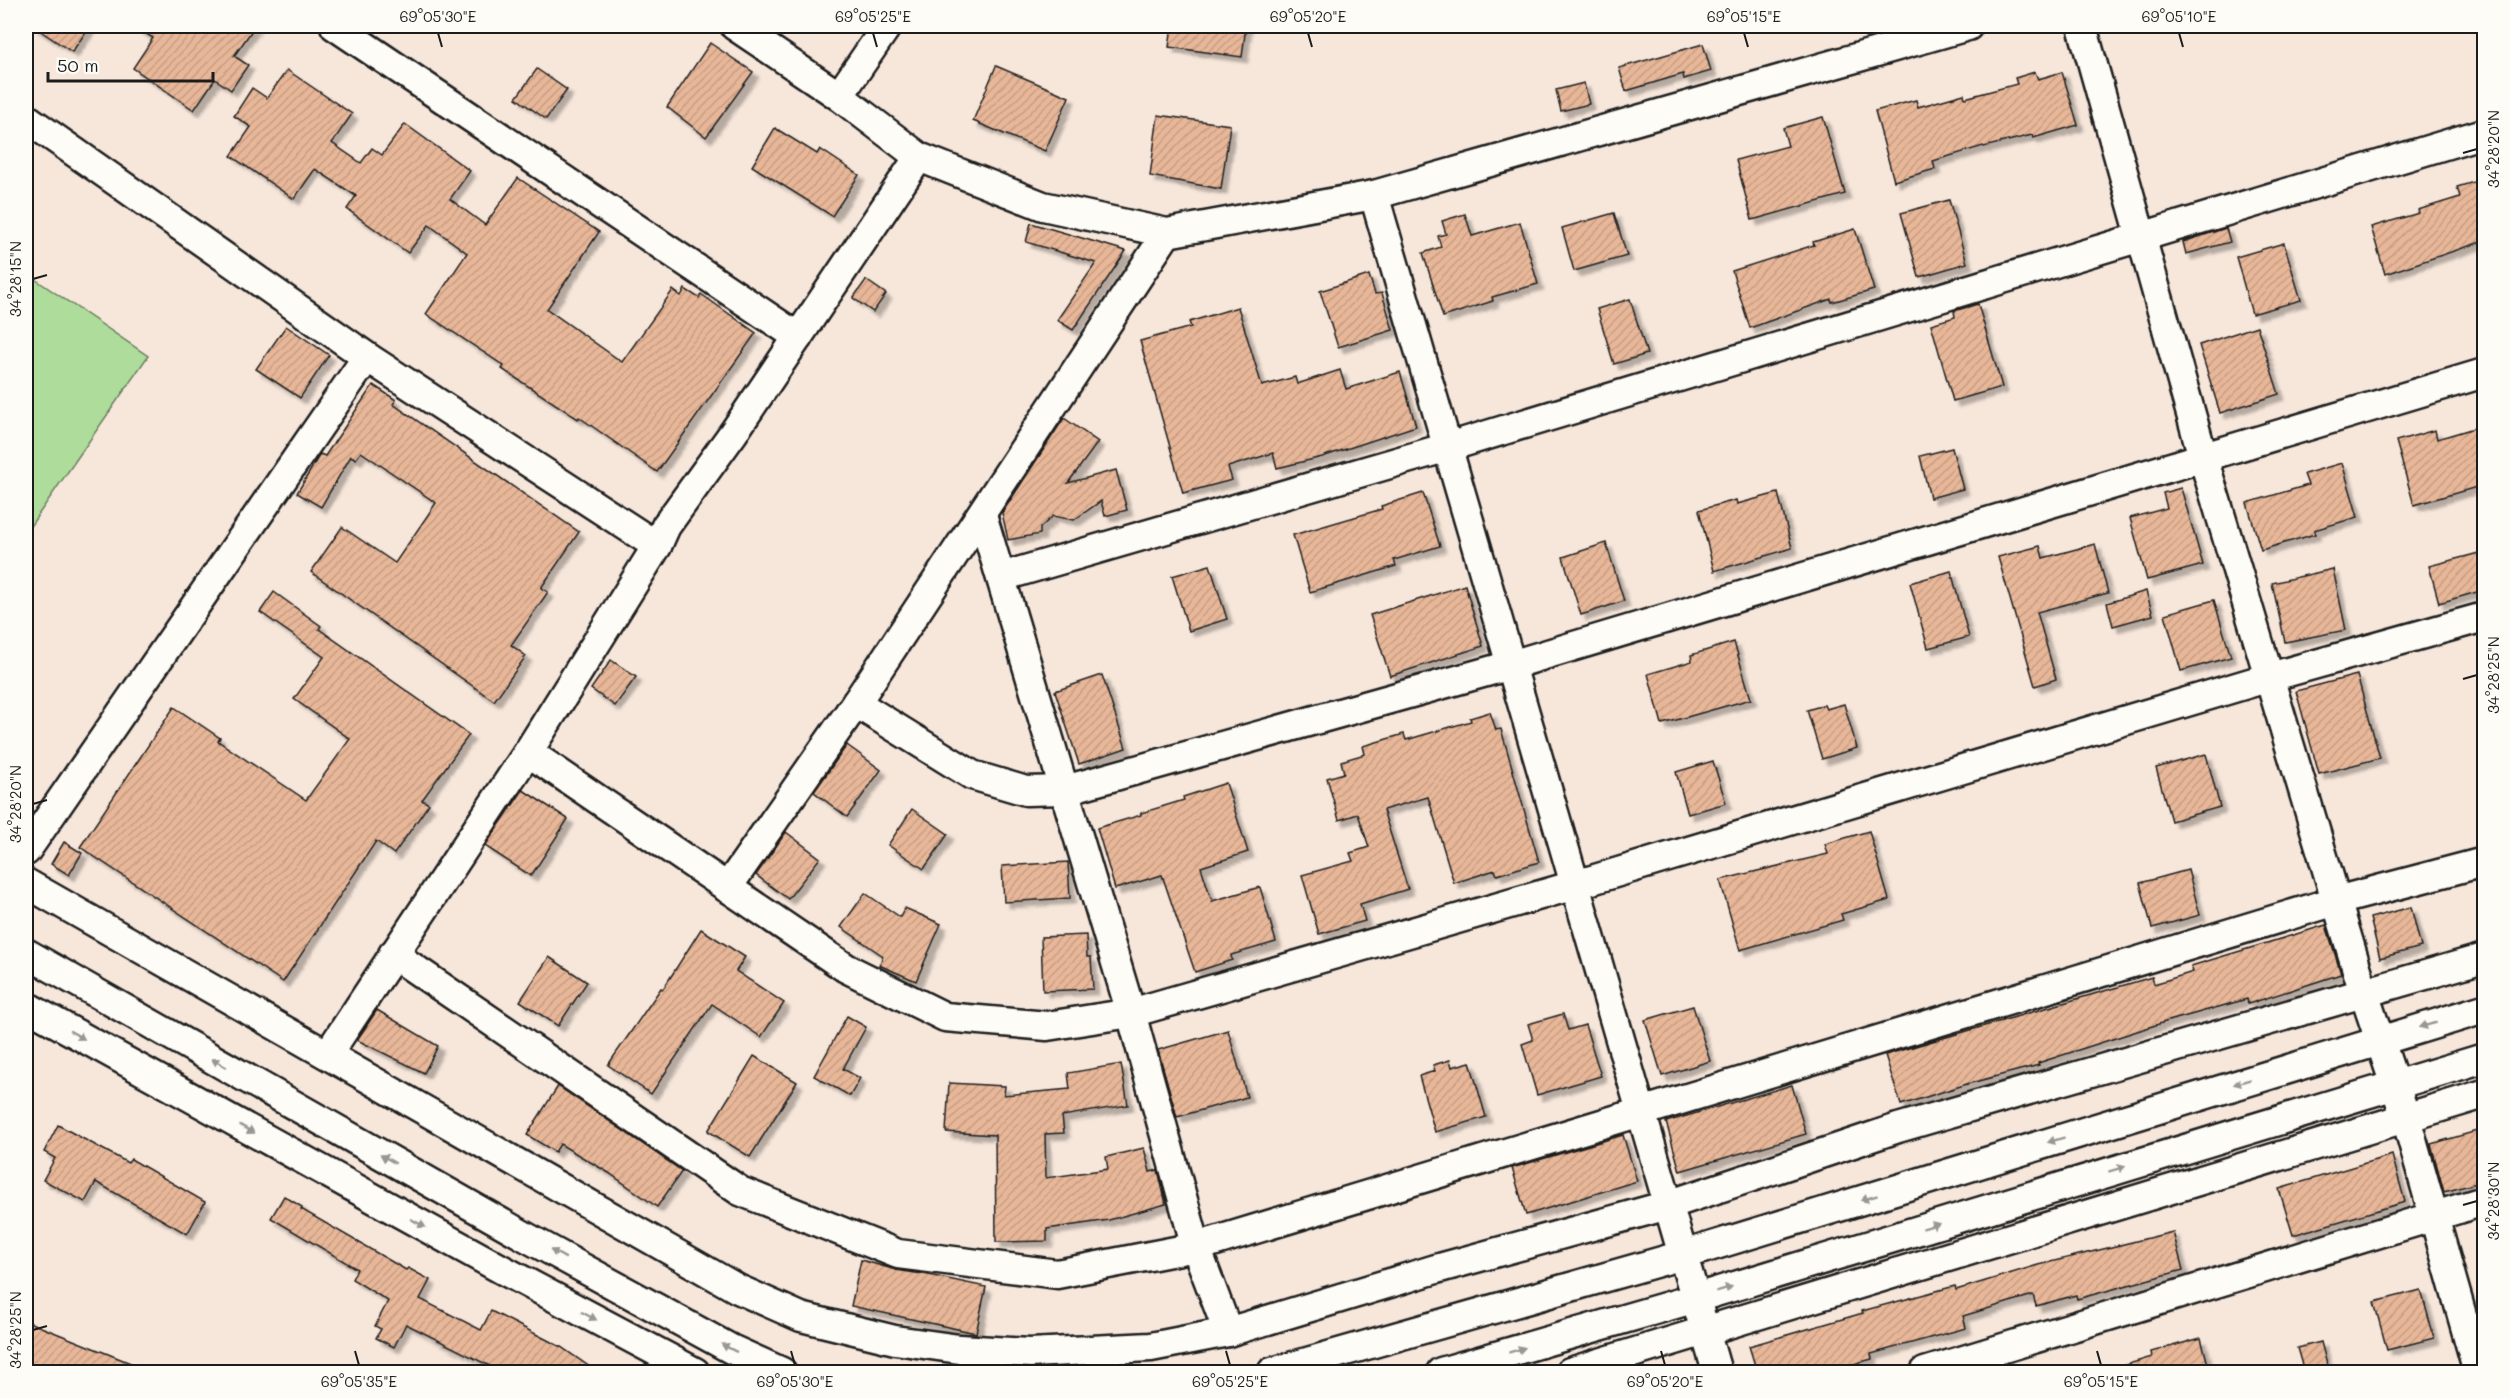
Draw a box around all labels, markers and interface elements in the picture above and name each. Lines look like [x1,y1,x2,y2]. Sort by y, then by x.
text: 69°05'30"E [400,6,477,26]
text: 69°05'25"E [835,6,911,26]
text: 69°05'20"E [1270,6,1347,26]
text: 69°05'15"E [1707,6,1782,26]
text: 69°05'10"E [2142,6,2217,26]
scale bar [48,45,213,83]
text: 50 m [57,53,99,77]
text: 34°28'20"N [2483,110,2503,188]
text: 34°28'15"N [5,241,25,317]
text: 34°28'25"N [2483,636,2503,714]
text: 34°28'20"N [5,765,25,843]
one-way arrow [2419,1021,2437,1030]
one-way arrow [68,1029,85,1039]
one-way arrow [210,1058,227,1068]
one-way arrow [2233,1078,2251,1087]
one-way arrow [239,1124,256,1134]
one-way arrow [2047,1136,2065,1145]
one-way arrow [380,1153,396,1164]
text: 34°28'30"N [2483,1162,2503,1240]
one-way arrow [2108,1164,2126,1173]
one-way arrow [1860,1193,1878,1203]
one-way arrow [410,1218,427,1228]
one-way arrow [1922,1221,1940,1230]
one-way arrow [549,1249,566,1259]
one-way arrow [1715,1284,1733,1293]
text: 34°28'25"N [5,1291,25,1369]
one-way arrow [581,1311,598,1321]
one-way arrow [721,1343,738,1353]
one-way arrow [1508,1345,1526,1354]
text: 69°05'35"E [321,1371,398,1391]
text: 69°05'30"E [757,1371,834,1391]
text: 69°05'25"E [1192,1371,1268,1391]
text: 69°05'20"E [1627,1371,1704,1391]
text: 69°05'15"E [2064,1371,2139,1391]

